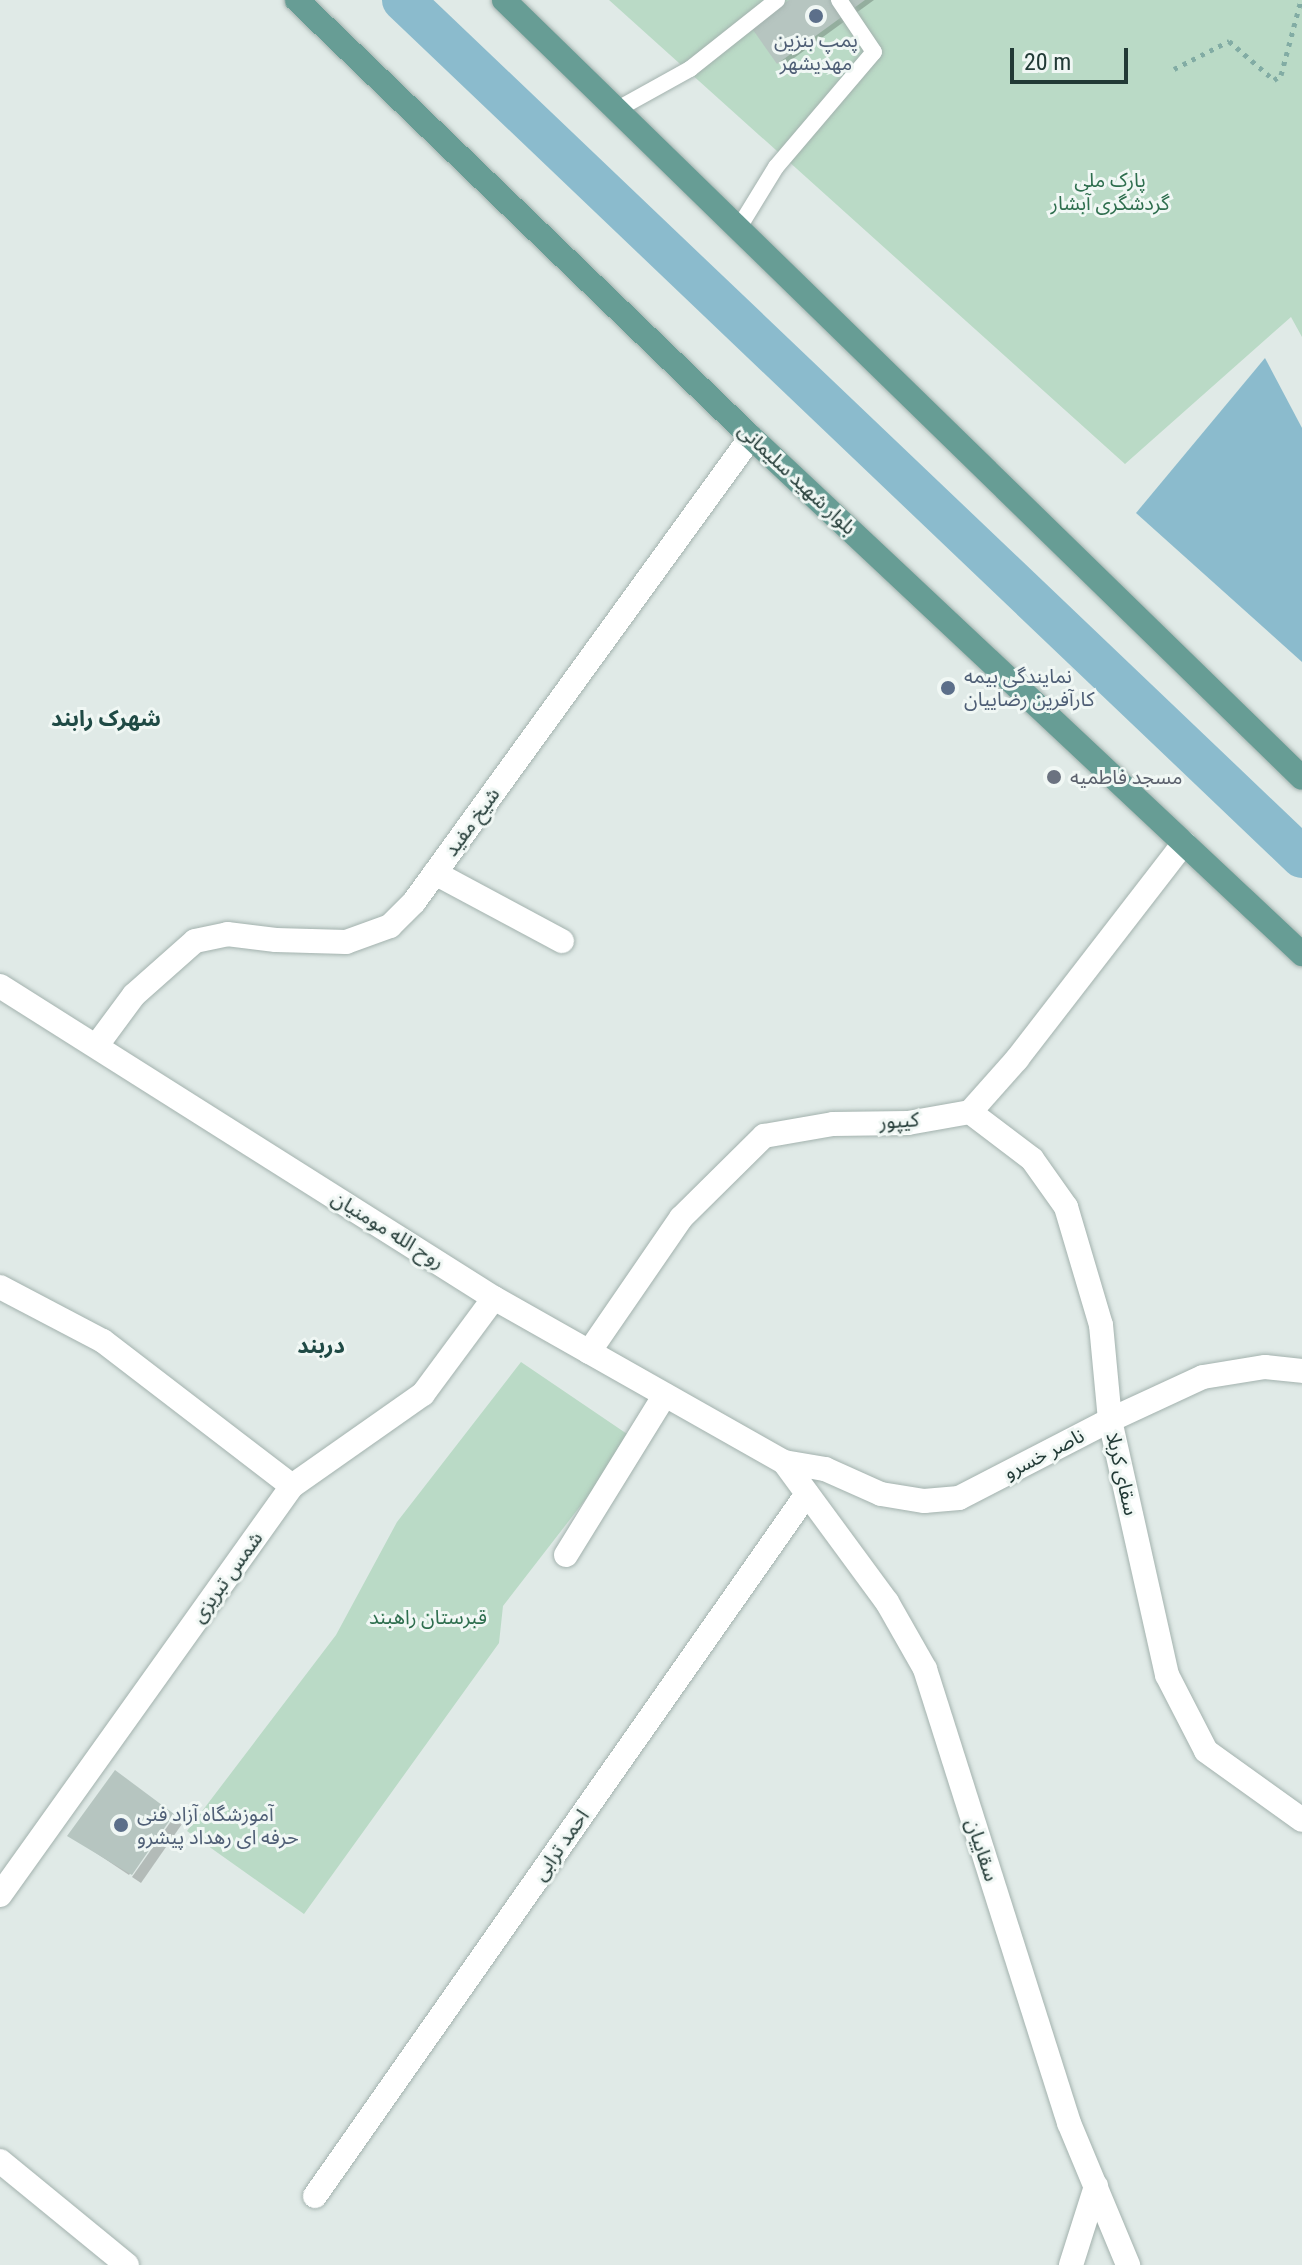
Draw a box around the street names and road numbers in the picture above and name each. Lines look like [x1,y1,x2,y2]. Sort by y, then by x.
street label: بلوار شهید سلیمانی [733,418,861,540]
street label: شیخ مفید [439,783,505,861]
street label: کیپور [878,1108,920,1134]
street label: روح الله مومنیان [327,1186,449,1274]
street label: ناصر خسرو [1000,1423,1088,1485]
street label: سقای کربلا [1101,1430,1143,1518]
street label: شمس تبریزی [186,1527,268,1627]
street label: احمد ترابی [528,1805,594,1885]
street label: سقاییان [961,1816,1003,1884]

